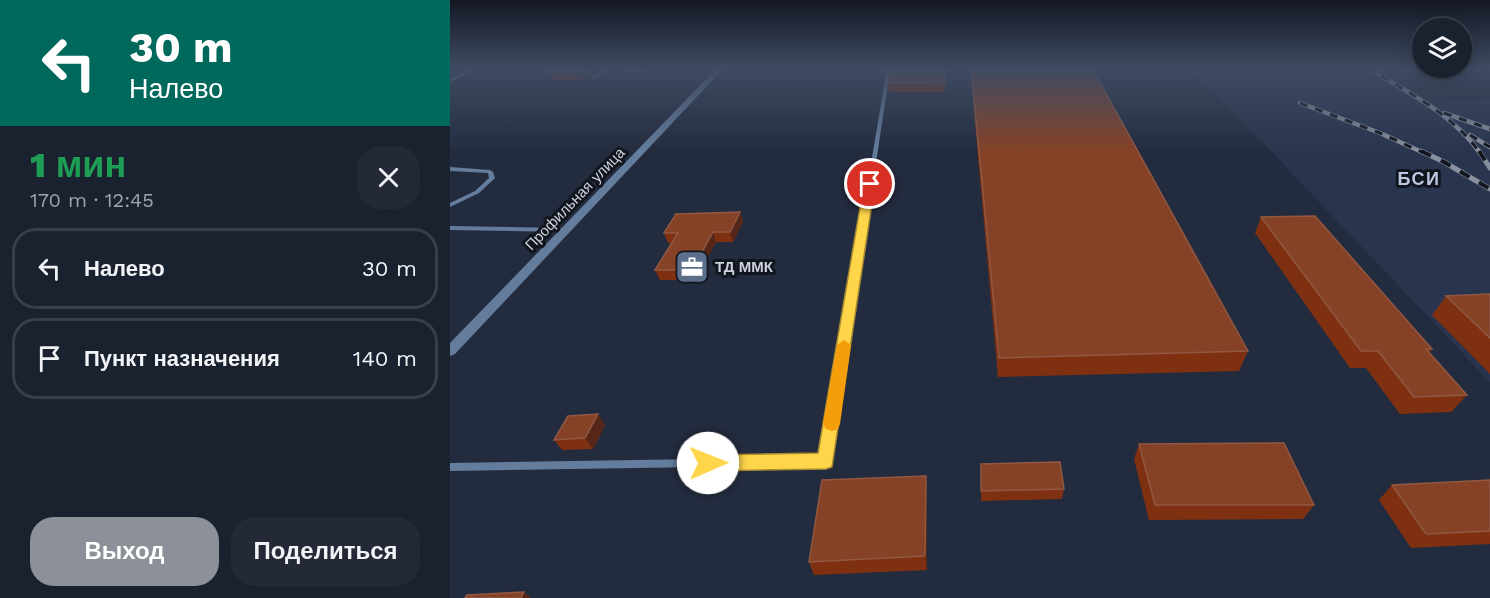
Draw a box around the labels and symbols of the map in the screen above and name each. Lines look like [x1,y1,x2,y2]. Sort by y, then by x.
street label: Профильная улица [521,143,629,254]
pin [844,158,895,209]
district label: БСИ [1397,168,1441,189]
office icon: ТД ММК [674,249,710,285]
place label: ТД ММК [715,258,774,276]
position arrow [676,431,740,495]

